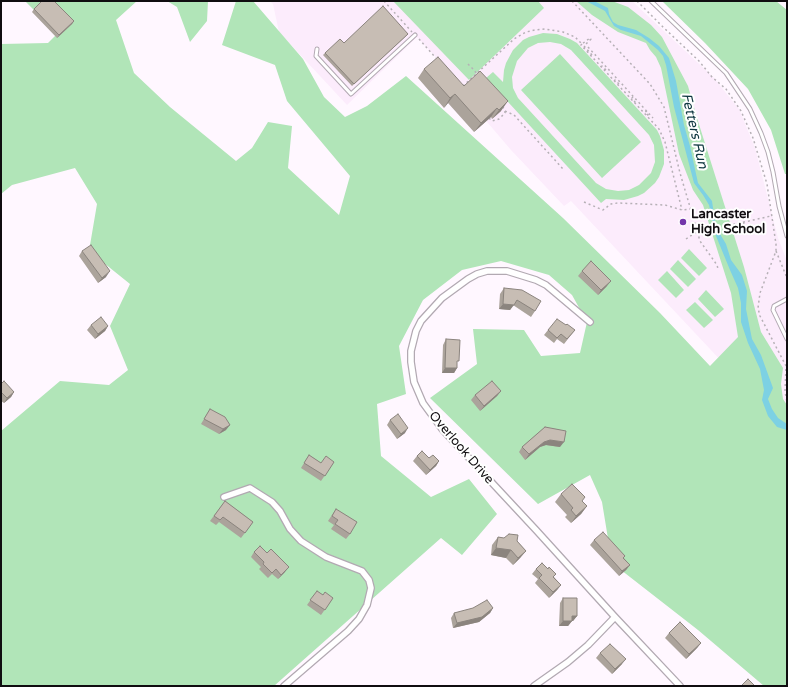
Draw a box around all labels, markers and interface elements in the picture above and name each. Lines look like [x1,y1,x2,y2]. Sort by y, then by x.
water label: Fetters Run [677,92,711,170]
place label: Lancaster High School [691,207,765,238]
marker: Lancaster High School [678,217,688,227]
street label: Overlook Drive [425,408,497,488]

